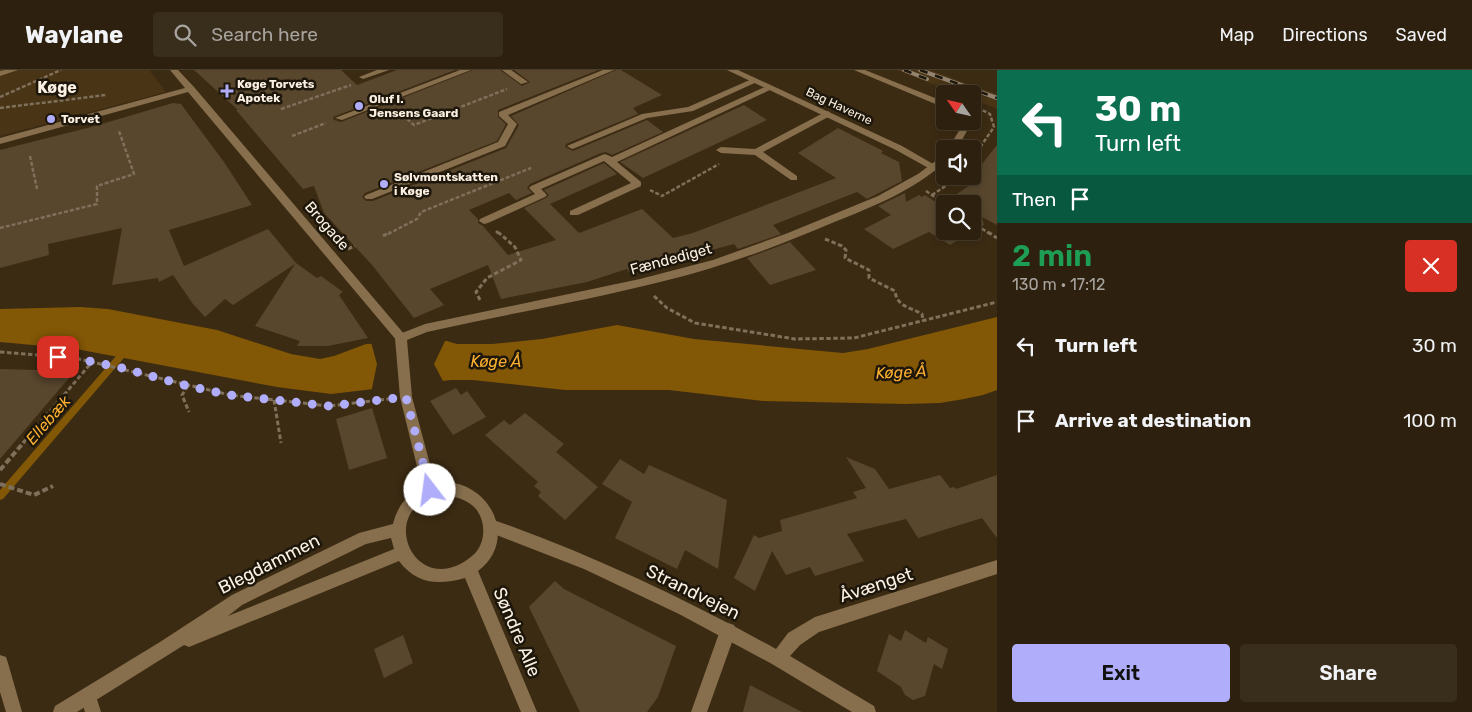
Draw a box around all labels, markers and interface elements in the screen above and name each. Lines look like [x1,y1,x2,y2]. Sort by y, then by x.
search box [153,12,503,57]
text: Waylane [25,21,123,49]
icon: search [171,21,199,49]
text: Search here [211,23,318,46]
text: Map [1219,24,1254,46]
text: Directions [1282,24,1368,46]
text: Saved [1396,24,1447,46]
place label: Køge Torvets Apotek [237,77,315,105]
district label: Køge [37,78,77,97]
marker: Køge Torvets Apotek [221,85,233,97]
street label: Bag Haverne [804,85,875,128]
north arrow [936,85,981,130]
map controls [936,85,981,240]
text: 30 m [1095,88,1181,130]
icon: left [1012,90,1077,155]
place label: Oluf I. Jensens Gaard [369,92,458,120]
marker: Oluf I. Jensens Gaard [353,100,365,112]
place label: Torvet [61,112,100,126]
marker: Torvet [45,113,57,125]
text: Turn left [1095,130,1181,157]
button: sound [936,140,981,185]
place label: Sølvmøntskatten i Køge [394,170,498,198]
marker: Sølvmøntskatten i Køge [378,178,390,190]
icon: arrive [1066,185,1094,213]
text: Then [1012,188,1056,211]
button: search [936,195,981,240]
street label: Brogade [301,198,353,254]
text: 2 min [1012,238,1092,274]
street label: Fændediget [628,239,714,279]
button: close [1405,240,1457,292]
text: 130 m · 17:12 [1012,275,1105,294]
icon: left [1012,332,1040,360]
text: Turn left [1055,334,1137,357]
text: 30 m [1412,334,1457,357]
pin [37,336,79,378]
icon: arrive [44,343,72,371]
water label: Køge Å [471,352,521,371]
water label: Køge Å [875,361,927,383]
water label: Ellebæk [22,391,75,448]
icon: arrive [1012,407,1040,435]
text: Arrive at destination [1055,409,1251,432]
text: 100 m [1403,409,1457,432]
position arrow [403,463,455,515]
street label: Blegdammen [215,529,323,599]
street label: Strandvejen [642,560,744,624]
street label: Åvænget [837,563,915,607]
street label: Søndre Alle [488,584,546,680]
button: Exit [1012,644,1230,702]
button: Share [1240,644,1457,702]

